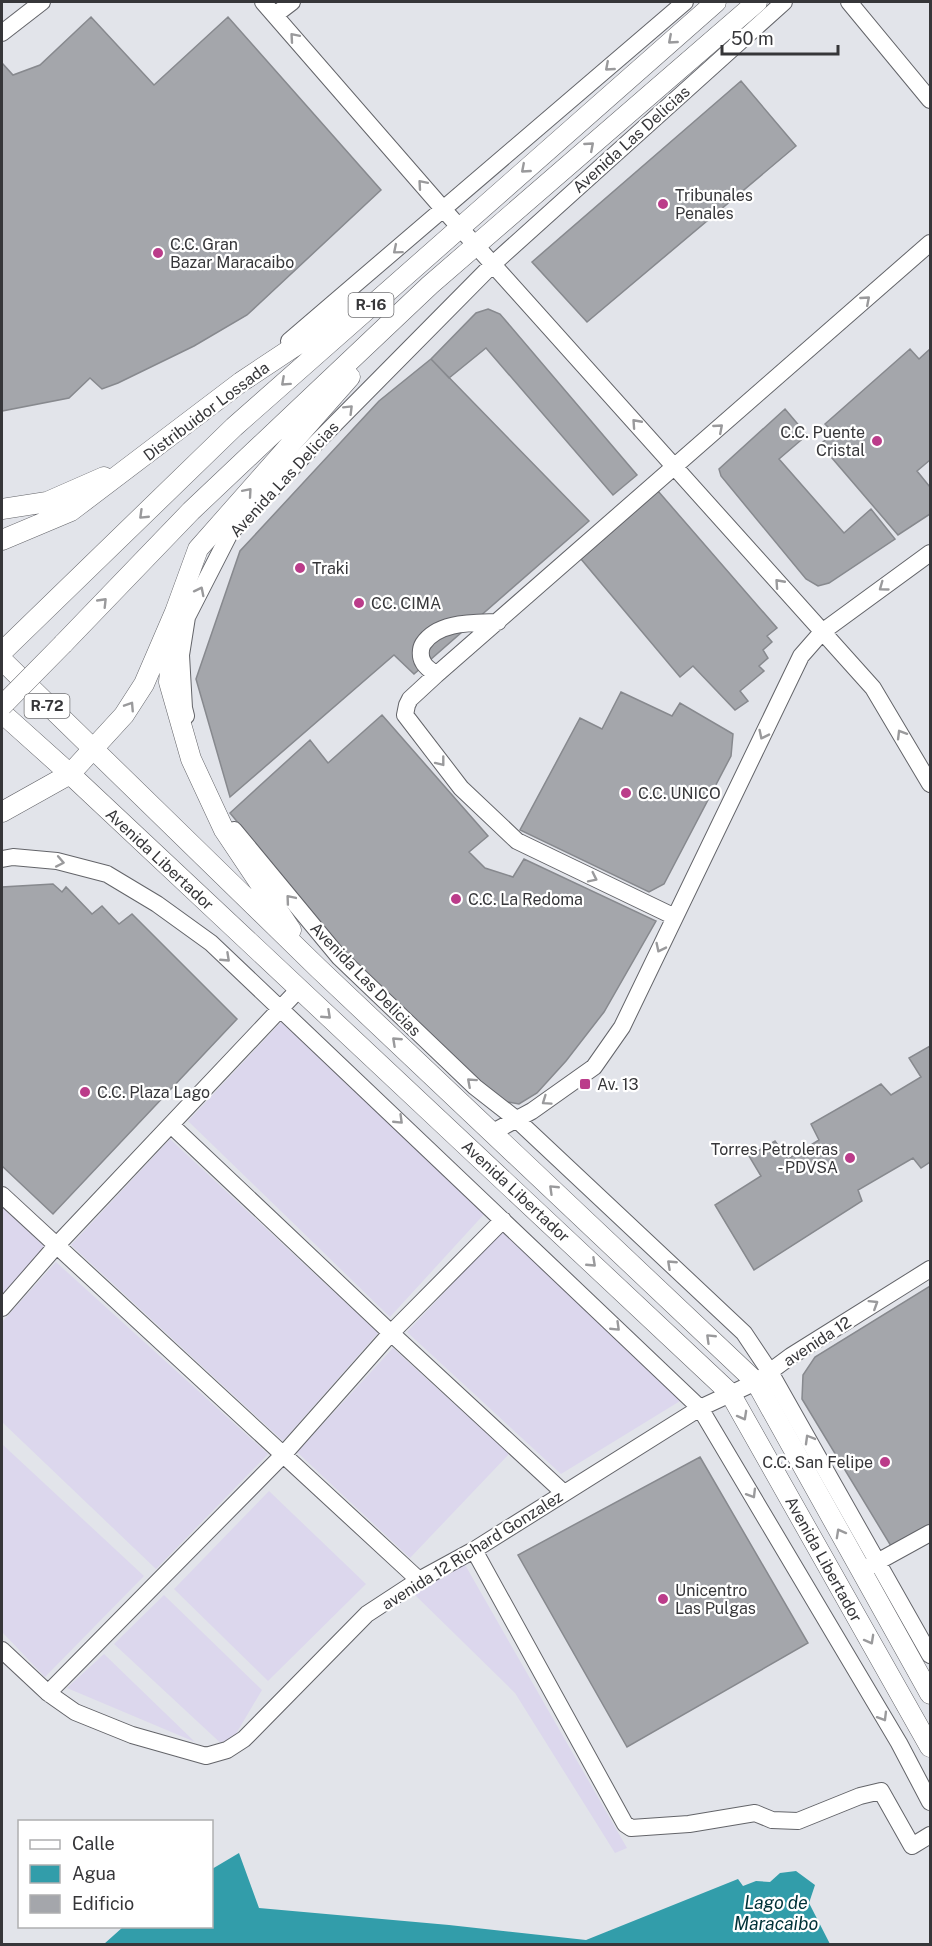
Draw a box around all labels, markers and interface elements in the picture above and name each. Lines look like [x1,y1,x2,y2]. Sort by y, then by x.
scale bar [722,18,838,56]
text: 50 m [731,28,774,49]
one-way arrow [290,33,301,43]
one-way arrow [668,33,679,44]
one-way arrow [605,60,616,71]
street label: Avenida Las Delicias [569,82,694,197]
one-way arrow [583,142,594,153]
one-way arrow [522,162,532,173]
one-way arrow [418,180,429,190]
place label: Tribunales Penales [675,186,753,223]
marker: Tribunales Penales [656,197,670,211]
place label: C.C. Gran Bazar Maracaibo [170,235,294,272]
one-way arrow [393,242,404,253]
marker: C.C. Gran Bazar Maracaibo [151,246,165,260]
road number: R-16 [348,293,394,317]
one-way arrow [859,296,870,307]
street label: Distribuidor Lossada [140,358,273,465]
one-way arrow [281,375,292,386]
one-way arrow [342,406,353,417]
street label: Avenida Las Delicias [226,418,343,541]
one-way arrow [632,419,643,430]
place label: C.C. Puente Cristal [780,423,865,460]
one-way arrow [712,424,723,435]
marker: C.C. Puente Cristal [870,434,884,448]
one-way arrow [241,489,252,499]
one-way arrow [139,508,149,519]
place label: Traki [312,559,349,578]
marker: Traki [293,561,307,575]
one-way arrow [775,579,786,590]
one-way arrow [879,580,890,591]
one-way arrow [193,587,204,597]
place label: CC. CIMA [371,594,441,613]
marker: CC. CIMA [352,596,366,610]
one-way arrow [96,599,107,610]
road number: R-72 [24,694,70,718]
one-way arrow [123,702,134,713]
one-way arrow [758,728,770,739]
one-way arrow [896,730,908,740]
one-way arrow [434,755,445,766]
place label: C.C. UNICO [638,784,721,803]
marker: C.C. UNICO [619,786,633,800]
street label: Avenida Libertador [102,804,218,914]
one-way arrow [54,855,64,868]
one-way arrow [587,870,598,882]
place label: C.C. La Redoma [468,890,583,909]
marker: C.C. La Redoma [449,892,463,906]
one-way arrow [286,895,297,906]
street label: Avenida Las Delicias [306,918,425,1040]
one-way arrow [655,942,667,953]
one-way arrow [219,950,230,961]
one-way arrow [320,1008,331,1019]
one-way arrow [392,1037,403,1048]
place label: Av. 13 [597,1075,639,1094]
marker: Av. 13 [578,1077,592,1091]
one-way arrow [467,1078,477,1089]
place label: C.C. Plaza Lago [97,1083,210,1102]
marker: C.C. Plaza Lago [78,1085,92,1099]
one-way arrow [542,1094,553,1105]
one-way arrow [391,1113,402,1124]
street label: Avenida Libertador [458,1136,574,1246]
place label: Torres Petroleras - PDVSA [711,1140,838,1177]
marker: Torres Petroleras - PDVSA [843,1151,857,1165]
one-way arrow [550,1186,561,1197]
one-way arrow [586,1256,596,1267]
one-way arrow [667,1260,677,1271]
one-way arrow [868,1300,879,1311]
street label: avenida 12 [780,1312,855,1370]
one-way arrow [609,1320,619,1331]
one-way arrow [706,1335,717,1346]
one-way arrow [736,1410,747,1420]
one-way arrow [805,1435,816,1445]
place label: C.C. San Felipe [762,1453,873,1472]
marker: C.C. San Felipe [878,1455,892,1469]
street label: avenida 12 Richard Gonzalez [378,1487,566,1614]
one-way arrow [744,1488,756,1498]
street label: Avenida Libertador [781,1493,866,1625]
one-way arrow [836,1529,848,1540]
place label: Unicentro Las Pulgas [675,1581,756,1618]
marker: Unicentro Las Pulgas [656,1592,670,1606]
one-way arrow [863,1634,874,1645]
one-way arrow [875,1711,887,1721]
legend [18,1820,213,1928]
text: Calle [72,1833,115,1854]
text: Agua [72,1863,116,1884]
water label: Lago de Maracaibo [734,1892,818,1934]
text: Edificio [72,1893,134,1914]

